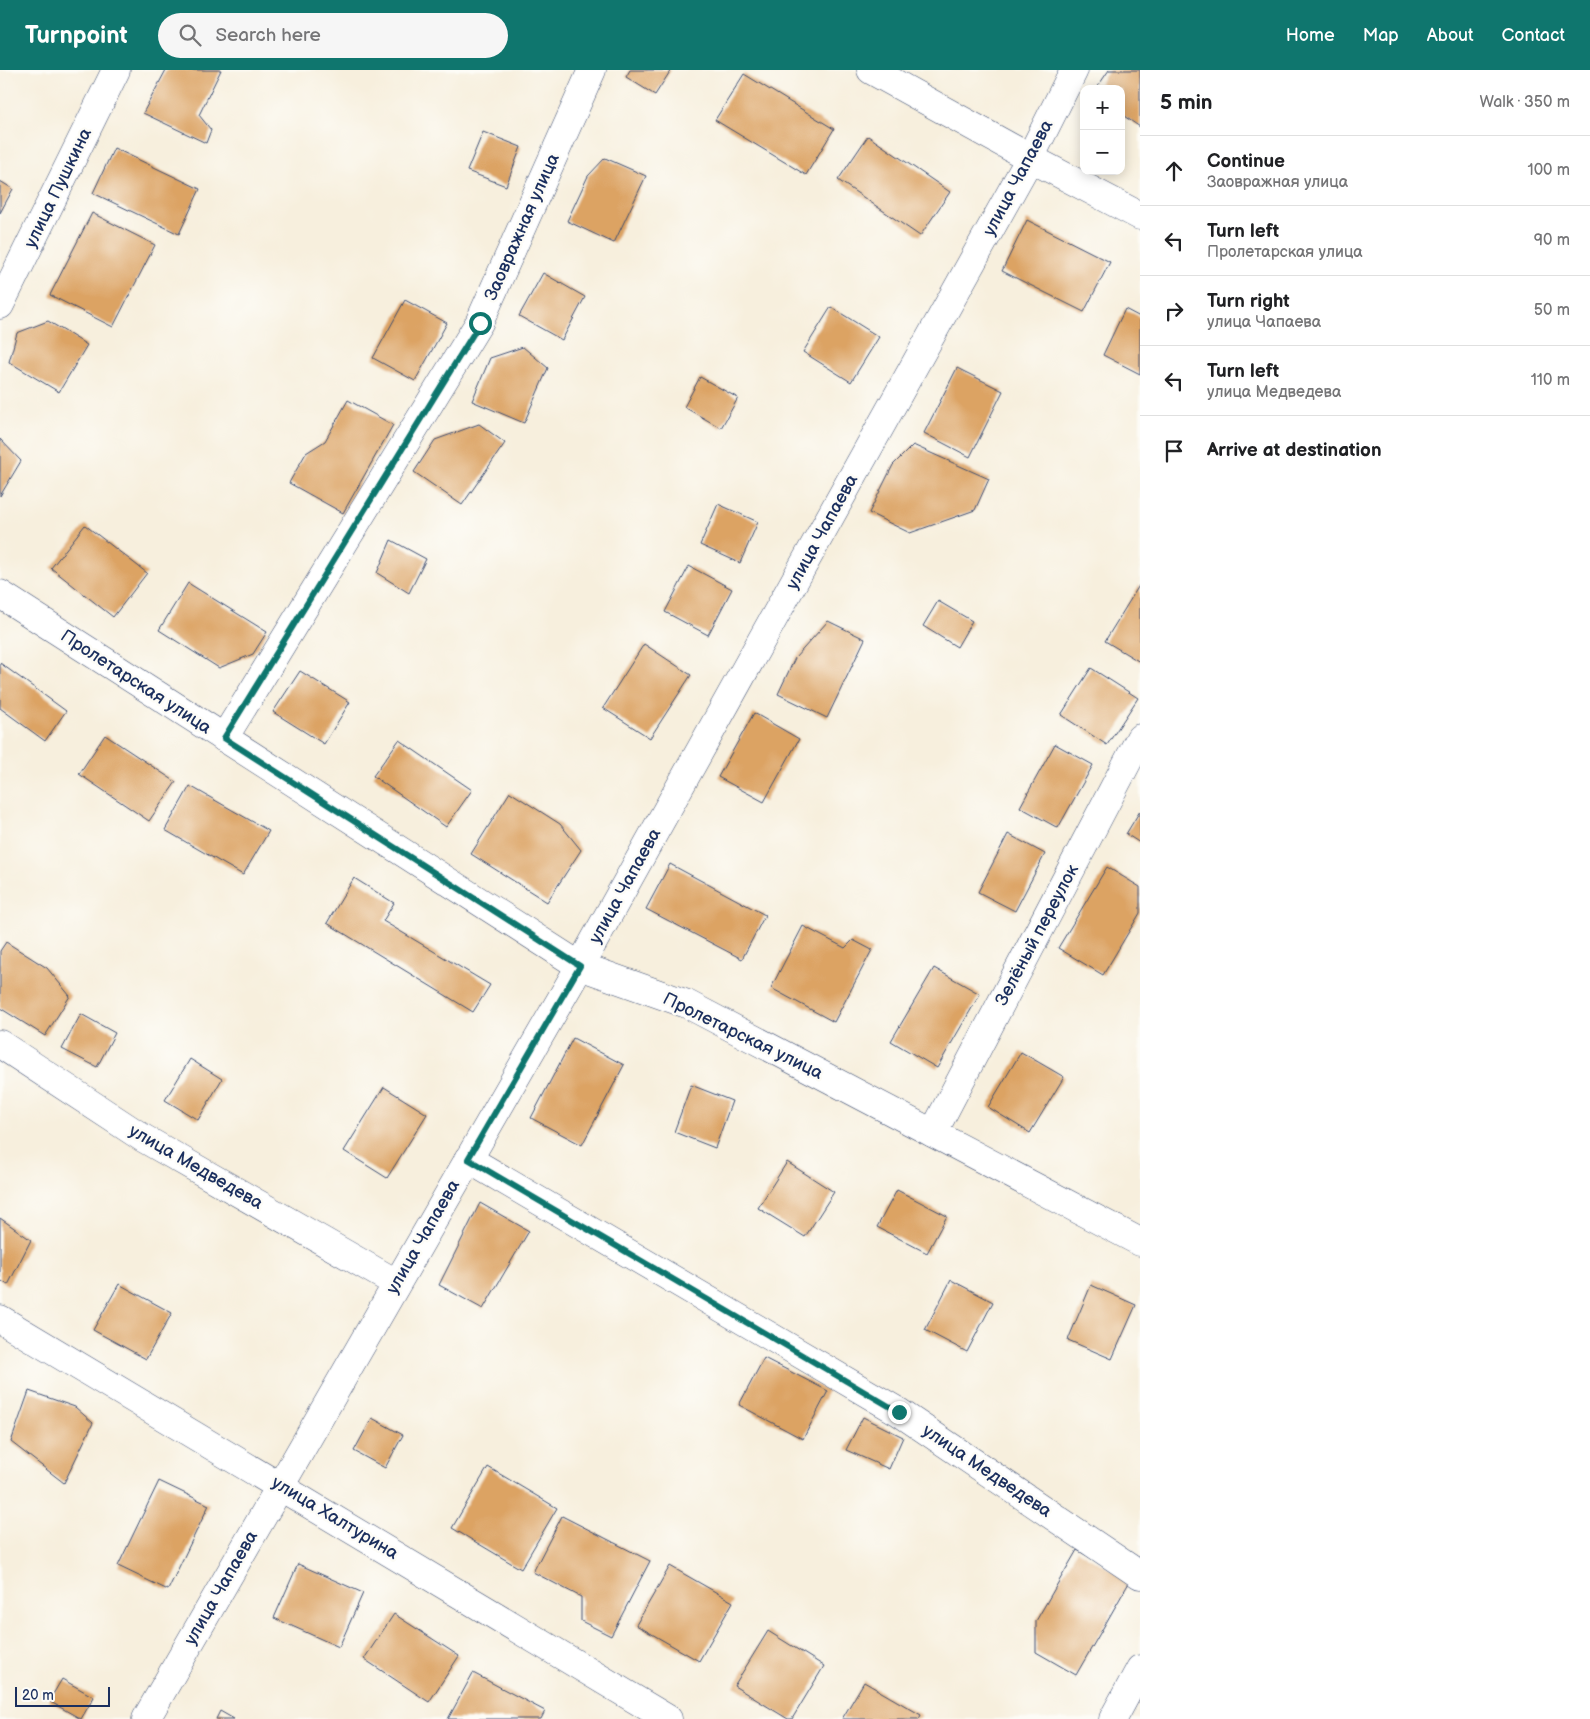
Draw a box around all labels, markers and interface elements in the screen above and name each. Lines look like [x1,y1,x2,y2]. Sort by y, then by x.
search box [158,13,508,58]
text: Turnpoint [25,21,128,50]
icon: search [176,21,204,49]
text: Search here [216,24,321,47]
text: Home [1286,25,1335,46]
text: Map [1363,25,1399,46]
text: About [1427,25,1474,46]
text: Contact [1502,25,1565,46]
map controls [1080,85,1125,175]
button: + [1080,85,1125,130]
text: 5 min [1160,90,1213,115]
text: Walk · 350 m [1479,93,1570,112]
street label: улица Чапаева [979,116,1058,240]
street label: улица Пушкина [20,124,96,251]
button: − [1080,130,1125,175]
street label: Заовражная улица [480,150,564,304]
text: Continue [1207,150,1285,173]
icon: ahead [1160,157,1188,185]
text: 100 m [1527,161,1570,180]
text: Заовражная улица [1207,173,1348,192]
text: Turn left [1207,220,1279,243]
icon: left [1160,227,1188,255]
text: 90 m [1534,231,1570,250]
text: Пролетарская улица [1207,243,1363,262]
text: Turn right [1207,290,1290,313]
icon: right [1160,297,1188,325]
text: 50 m [1534,301,1570,320]
route start [469,312,492,335]
text: улица Чапаева [1207,313,1321,332]
text: Turn left [1207,360,1279,383]
icon: left [1160,367,1188,395]
text: 110 m [1531,371,1570,390]
text: улица Медведева [1207,383,1341,402]
icon: arrive [1160,437,1188,465]
text: Arrive at destination [1207,439,1382,462]
street label: улица Чапаева [782,470,862,593]
street label: Пролетарская улица [57,625,216,739]
street label: улица Чапаева [585,824,665,947]
street label: Зелёный переулок [991,860,1083,1009]
street label: Пролетарская улица [660,988,827,1084]
street label: улица Медведева [125,1120,267,1214]
street label: улица Чапаева [382,1176,464,1298]
route end [888,1401,911,1424]
street label: улица Медведева [918,1420,1056,1522]
street label: улица Халтурина [268,1472,402,1564]
street label: улица Чапаева [180,1527,262,1649]
scale bar [15,1684,110,1707]
text: 20 m [22,1687,54,1704]

